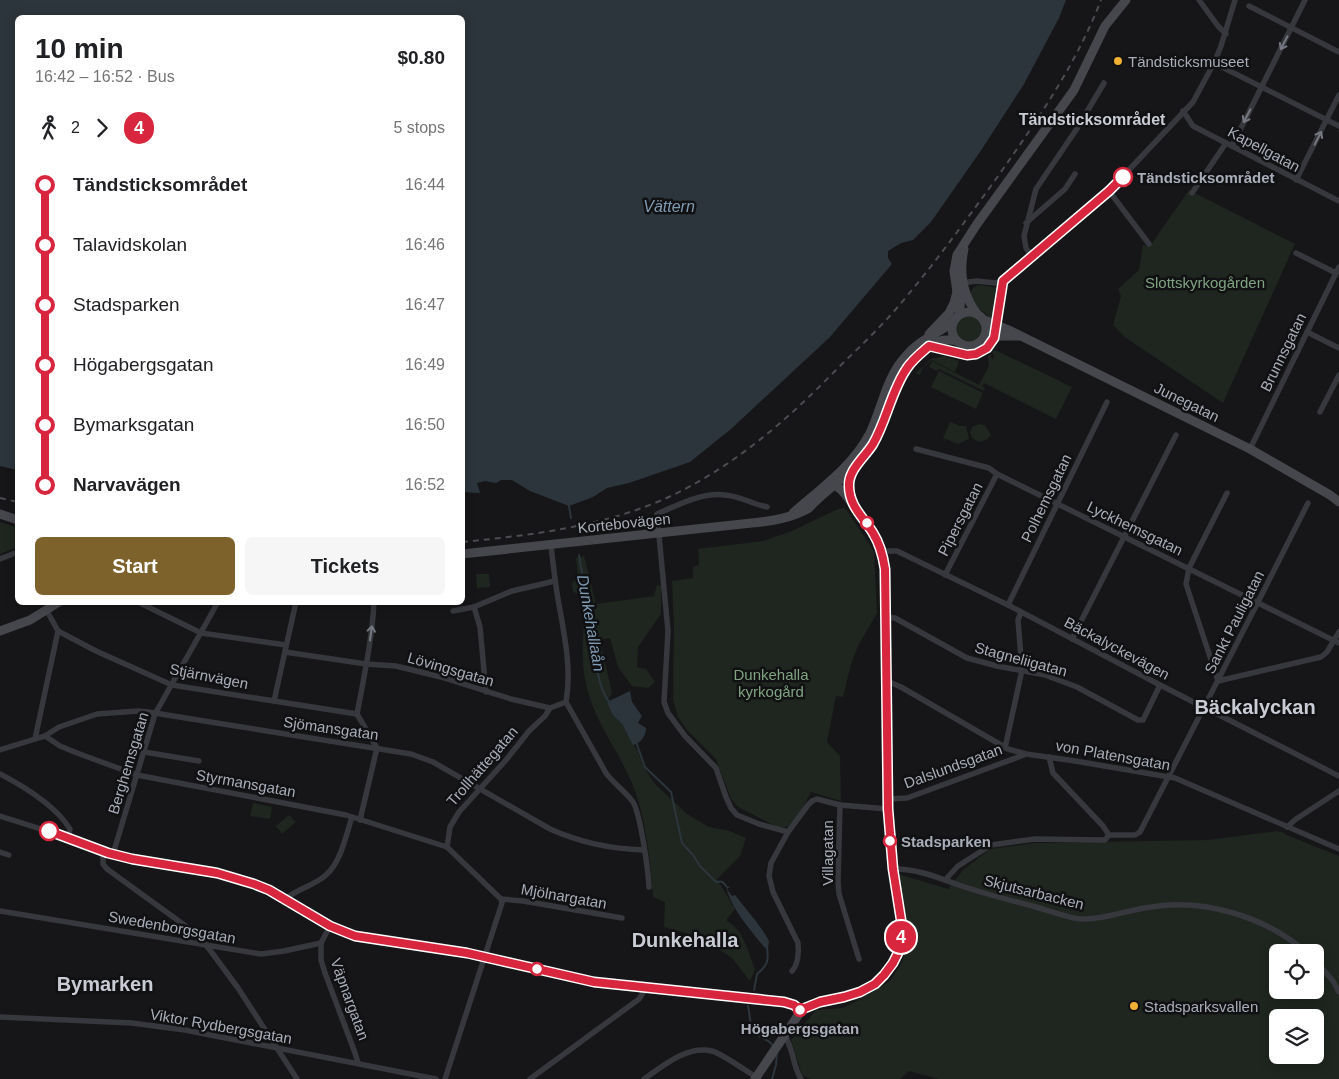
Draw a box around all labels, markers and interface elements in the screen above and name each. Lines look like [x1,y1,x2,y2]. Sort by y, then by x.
text: 10 min [35,33,124,64]
one-way arrow [1279,36,1289,51]
text: $0.80 [397,47,445,68]
place label: Tändsticksmuseet [1128,53,1250,70]
marker: Tändsticksmuseet [1112,55,1124,67]
text: 16:42 – 16:52 · Bus [35,68,175,85]
one-way arrow [1242,108,1251,123]
district label: Tändsticksområdet [1019,111,1166,128]
icon: walk [35,114,63,142]
icon: forward [88,114,116,142]
text: 4 [134,118,144,138]
text: 2 [71,119,80,136]
text: 5 stops [393,119,445,136]
street label: Kapellgatan [1225,123,1303,175]
one-way arrow [1313,130,1323,145]
marker: Tändsticksområdet [1113,167,1133,187]
place label: Tändsticksområdet [1137,169,1275,186]
text: Tändsticksområdet [73,174,247,195]
text: 16:44 [405,176,445,193]
water label: Vättern [643,198,695,215]
text: Talavidskolan [73,234,187,255]
text: 16:46 [405,236,445,253]
park label: Slottskyrkogården [1145,274,1265,291]
text: Stadsparken [73,294,180,315]
text: 16:47 [405,296,445,313]
street label: Brunnsgatan [1257,310,1309,394]
text: Högabergsgatan [73,354,214,375]
text: 16:49 [405,356,445,373]
street label: Junegatan [1152,379,1222,425]
text: Bymarksgatan [73,414,194,435]
text: 16:50 [405,416,445,433]
street label: Polhemsgatan [1017,451,1075,545]
text: Narvavägen [73,474,181,495]
text: 16:52 [405,476,445,493]
street label: Pipersgatan [934,479,986,559]
street label: Lyckhemsgatan [1084,497,1186,559]
street label: Kortebovägen [577,510,671,536]
unlabelled marker [860,516,874,530]
button: Start [35,537,235,595]
button: Tickets [245,537,445,595]
street label: Sankt Pauligatan [1201,568,1267,676]
water label: Dunkehallaån [574,573,608,673]
street label: Bäckalyckevägen [1061,613,1173,683]
one-way arrow [366,626,376,642]
street label: Stagneliigatan [973,638,1069,680]
street label: Lövingsgatan [406,649,496,689]
street label: Stjärnvägen [168,660,250,692]
park label: Dunkehalla kyrkogård [733,666,809,700]
district label: Bäckalyckan [1194,696,1316,718]
street label: Berghemsgatan [104,710,152,816]
street label: Sjömansgatan [282,713,380,743]
street label: Trollhättegatan [443,723,521,809]
street label: von Platensgatan [1054,737,1172,773]
street label: Dalslundsgatan [902,740,1004,792]
street label: Styrmansgatan [195,766,297,800]
street label: Villagatan [819,820,836,886]
unlabelled marker [39,821,59,841]
place label: Stadsparken [901,833,991,850]
marker: Stadsparken [883,834,897,848]
street label: Skjutsarbacken [982,871,1086,913]
street label: Mjölnargatan [520,880,608,912]
street label: Swedenborgsgatan [107,907,237,947]
line badge: 4 [885,921,917,953]
text: 4 [896,927,906,947]
district label: Dunkehalla [632,929,739,951]
map controls [1269,944,1324,1064]
button: locate [1269,944,1324,999]
street label: Väpnargatan [327,956,373,1042]
unlabelled marker [530,962,544,976]
district label: Bymarken [57,973,153,995]
place label: Stadsparksvallen [1144,998,1258,1015]
marker: Stadsparksvallen [1128,1000,1140,1012]
marker: Högabergsgatan [793,1003,807,1017]
street label: Viktor Rydbergsgatan [149,1005,293,1047]
button: layers [1269,1009,1324,1064]
place label: Högabergsgatan [741,1020,859,1037]

